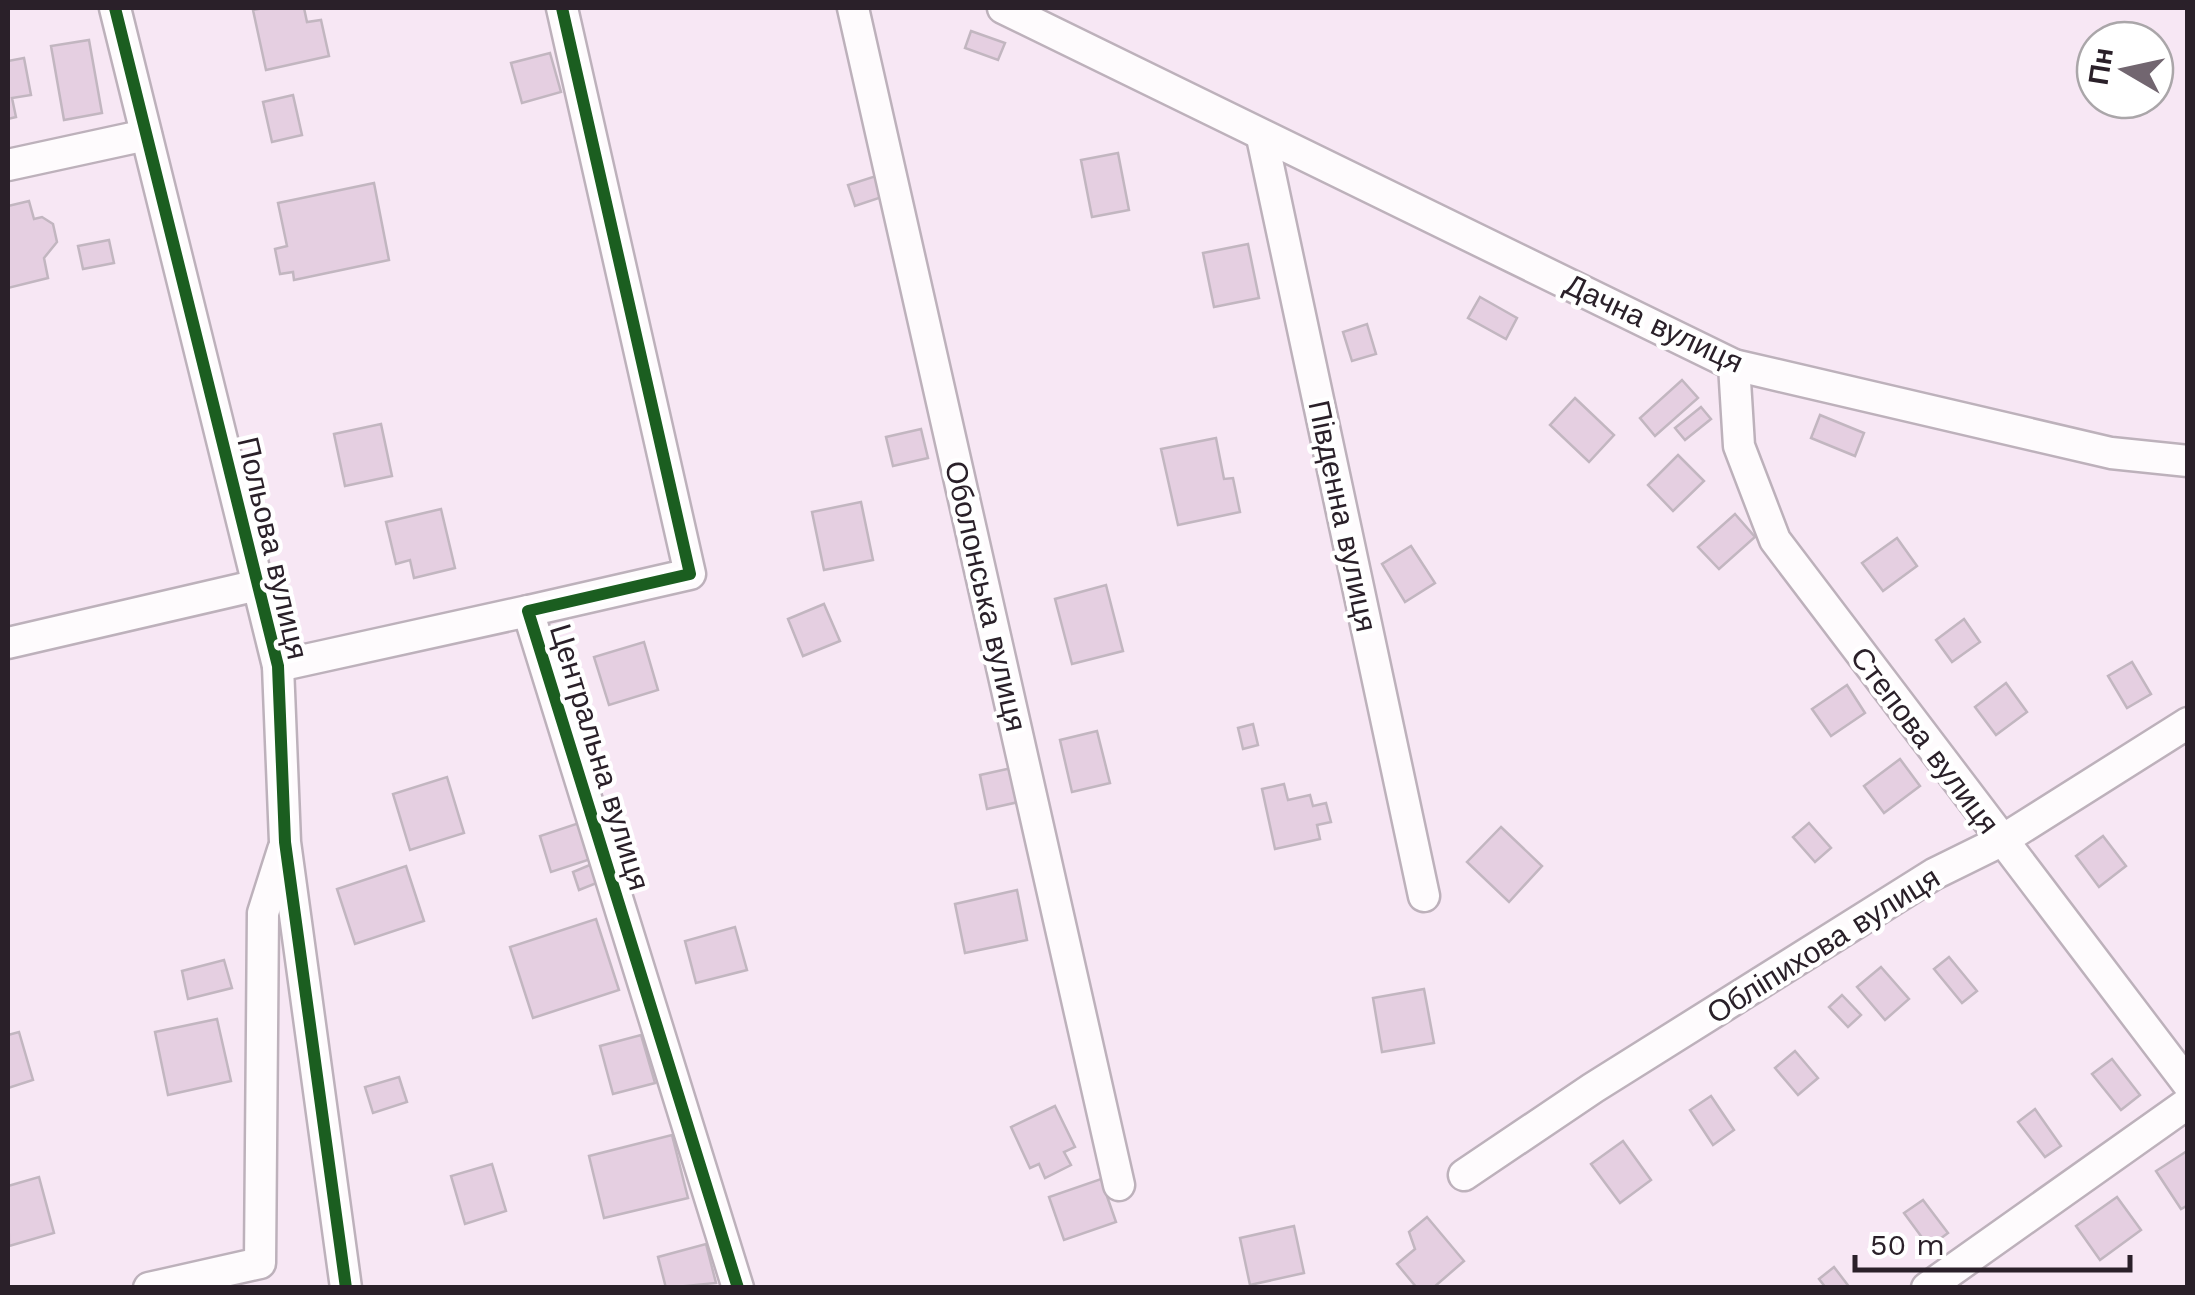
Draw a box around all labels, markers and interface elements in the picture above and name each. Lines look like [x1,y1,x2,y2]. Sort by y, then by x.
north arrow [2075,20,2175,120]
text: Пн [2082,45,2120,87]
street label: Дачна вулиця [1559,266,1749,380]
street label: Південна вулиця [1301,397,1385,635]
street label: Польова вулиця [230,433,316,663]
street label: Оболонська вулиця [938,457,1034,735]
street label: Центральна вулиця [543,620,657,894]
street label: Степова вулиця [1843,640,2007,840]
street label: Обліпихова вулиця [1700,859,1946,1031]
scale bar [1855,1210,2130,1272]
text: 50 m [1870,1227,1945,1262]

